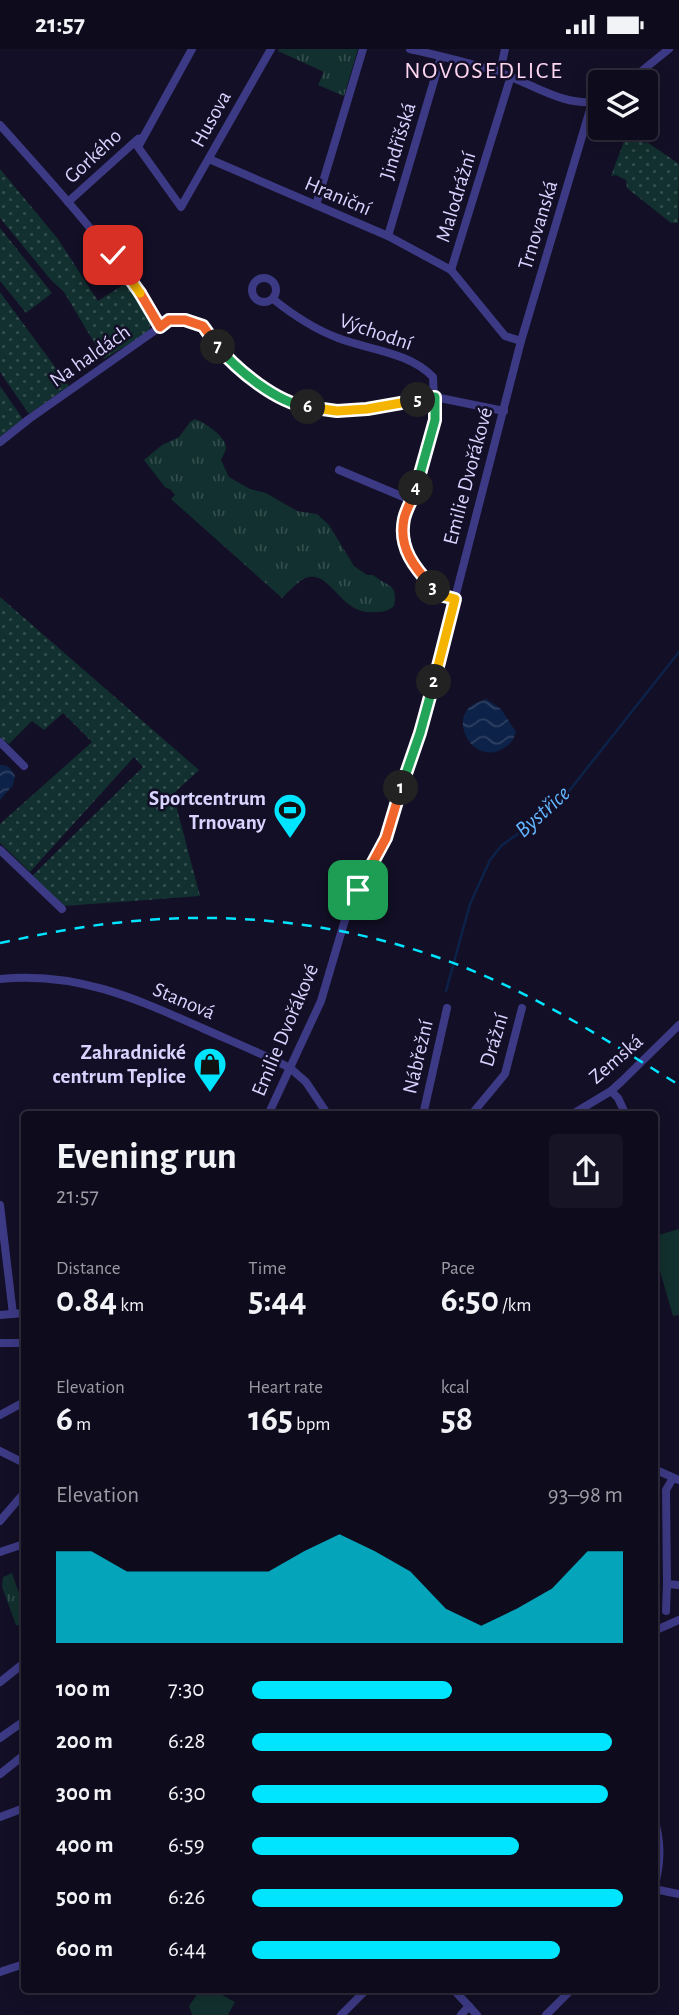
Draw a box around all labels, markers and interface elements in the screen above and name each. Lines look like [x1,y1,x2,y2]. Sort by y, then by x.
text: 21:57 [35,11,85,37]
district label: NOVOSEDLICE [404,59,564,83]
map controls [588,70,658,140]
button: layers [588,70,658,140]
street label: Husova [187,87,235,151]
street label: Jindřišská [376,100,420,182]
street label: Gorkého [61,125,125,187]
street label: Malodrážní [432,148,480,245]
street label: Hraniční [302,173,375,220]
street label: Trnovanská [514,178,562,272]
pin [83,225,143,285]
icon: check [94,236,132,274]
street label: Východní [337,310,416,355]
street label: Na haldách [46,321,134,391]
pin: 7 [200,329,235,365]
text: 7 [213,337,222,356]
pin: 5 [400,383,436,417]
pin: 6 [290,389,326,425]
text: 5 [413,390,422,409]
text: 6 [303,397,312,416]
street label: Emilie Dvořákové [440,405,496,547]
pin: 4 [398,471,434,506]
text: 4 [411,478,420,497]
pin: 3 [416,571,450,605]
text: 3 [428,578,437,597]
pin: 2 [416,665,452,699]
text: 2 [429,672,438,691]
pin: 1 [384,771,418,805]
text: 1 [397,778,404,797]
water label: Bystřice [511,782,575,842]
place label: Sportcentrum Trnovany [149,788,267,833]
sports icon: Sportcentrum Trnovany [271,791,309,840]
pin [328,860,388,920]
icon: arrive [339,871,377,909]
street label: Emilie Dvořákové [248,961,322,1099]
street label: Stanová [150,979,218,1024]
street label: Drážní [476,1010,512,1069]
street label: Nábřežní [399,1017,437,1096]
street label: Zemská [585,1030,647,1088]
place label: Zahradnické centrum Teplice [52,1042,186,1087]
shop icon: Zahradnické centrum Teplice [191,1045,229,1094]
button: share [549,1134,623,1208]
text: Evening run [56,1138,237,1176]
text: 21:57 [56,1185,99,1208]
text: Distance [56,1259,120,1278]
text: Time [248,1259,286,1278]
text: Pace [441,1259,475,1278]
text: 0.84 [56,1283,117,1318]
text: 5:44 [248,1283,307,1318]
text: 6:50 [441,1283,499,1318]
text: km [117,1296,144,1315]
text: /km [499,1296,531,1315]
text: Elevation [56,1378,125,1397]
text: Heart rate [248,1378,323,1397]
text: kcal [441,1378,470,1397]
text: 6 [56,1402,73,1437]
text: 165 [248,1402,293,1437]
text: 58 [441,1402,473,1437]
text: m [73,1415,91,1434]
text: bpm [293,1415,331,1434]
text: Elevation [56,1484,139,1507]
text: 93–98 m [548,1484,623,1507]
text: 100 m [56,1678,110,1701]
text: 7:30 [168,1678,204,1701]
text: 200 m [56,1730,113,1753]
text: 6:28 [168,1730,205,1753]
text: 300 m [56,1782,112,1805]
text: 6:30 [168,1782,206,1805]
text: 400 m [56,1834,114,1857]
text: 6:59 [168,1834,205,1857]
text: 500 m [56,1886,112,1909]
text: 6:26 [168,1886,205,1909]
text: 600 m [56,1938,113,1961]
text: 6:44 [168,1938,206,1961]

